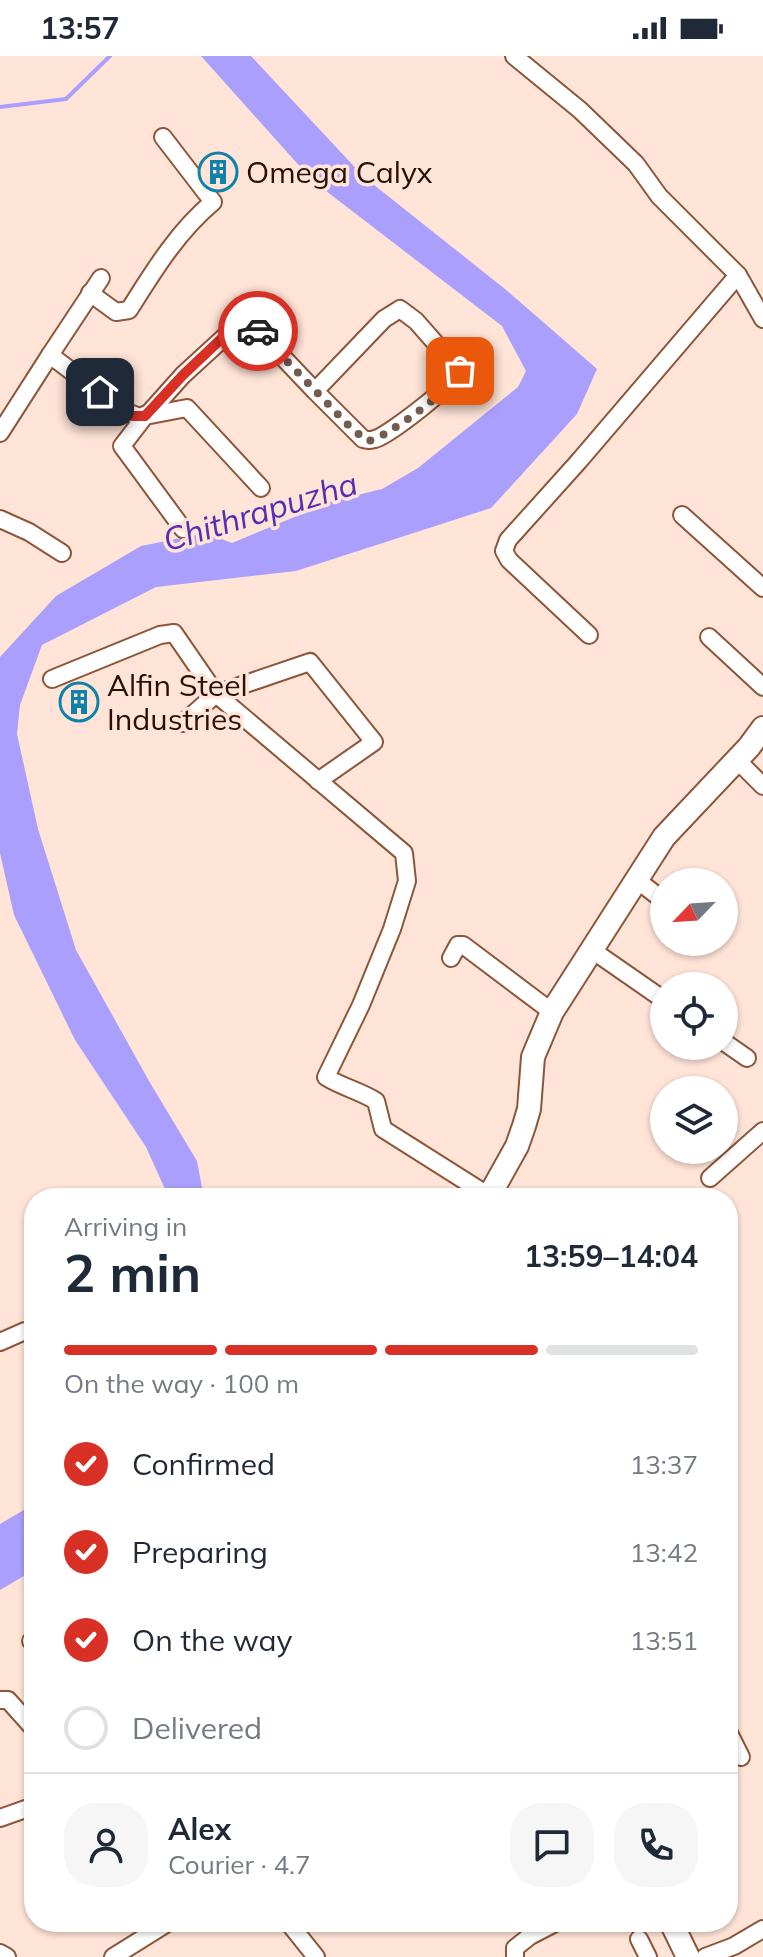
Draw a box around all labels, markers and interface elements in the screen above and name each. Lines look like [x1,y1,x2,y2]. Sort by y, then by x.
text: 13:57 [40,9,119,47]
building icon: Omega Calyx [197,151,239,193]
place label: Omega Calyx [246,153,433,191]
courier [218,291,298,371]
icon: car [236,309,280,353]
pin [426,337,494,405]
icon: bag [438,349,482,393]
pin [66,358,134,426]
icon: home [78,370,122,414]
water label: Chithrapuzha [158,462,362,560]
place label: Alfin Steel Industries [107,666,248,738]
building icon: Alfin Steel Industries [58,681,100,723]
north arrow [650,868,738,956]
map controls [650,868,738,1164]
button: locate [650,972,738,1060]
button: layers [650,1076,738,1164]
text: Arriving in [64,1210,187,1243]
text: 13:59–14:04 [524,1237,698,1275]
text: 2 min [64,1240,201,1305]
text: On the way · 100 m [64,1367,299,1400]
icon: check [64,1442,108,1486]
text: Confirmed [132,1445,275,1483]
text: 13:37 [630,1448,698,1481]
icon: check [64,1530,108,1574]
text: Preparing [132,1533,268,1571]
text: 13:42 [630,1536,698,1569]
icon: check [64,1618,108,1662]
text: On the way [132,1621,292,1659]
text: 13:51 [630,1624,698,1657]
text: Delivered [132,1709,262,1747]
button: person [64,1803,148,1887]
button: chat [510,1803,594,1887]
button: phone [614,1803,698,1887]
text: Alex [168,1810,231,1848]
text: Courier · 4.7 [168,1848,311,1881]

